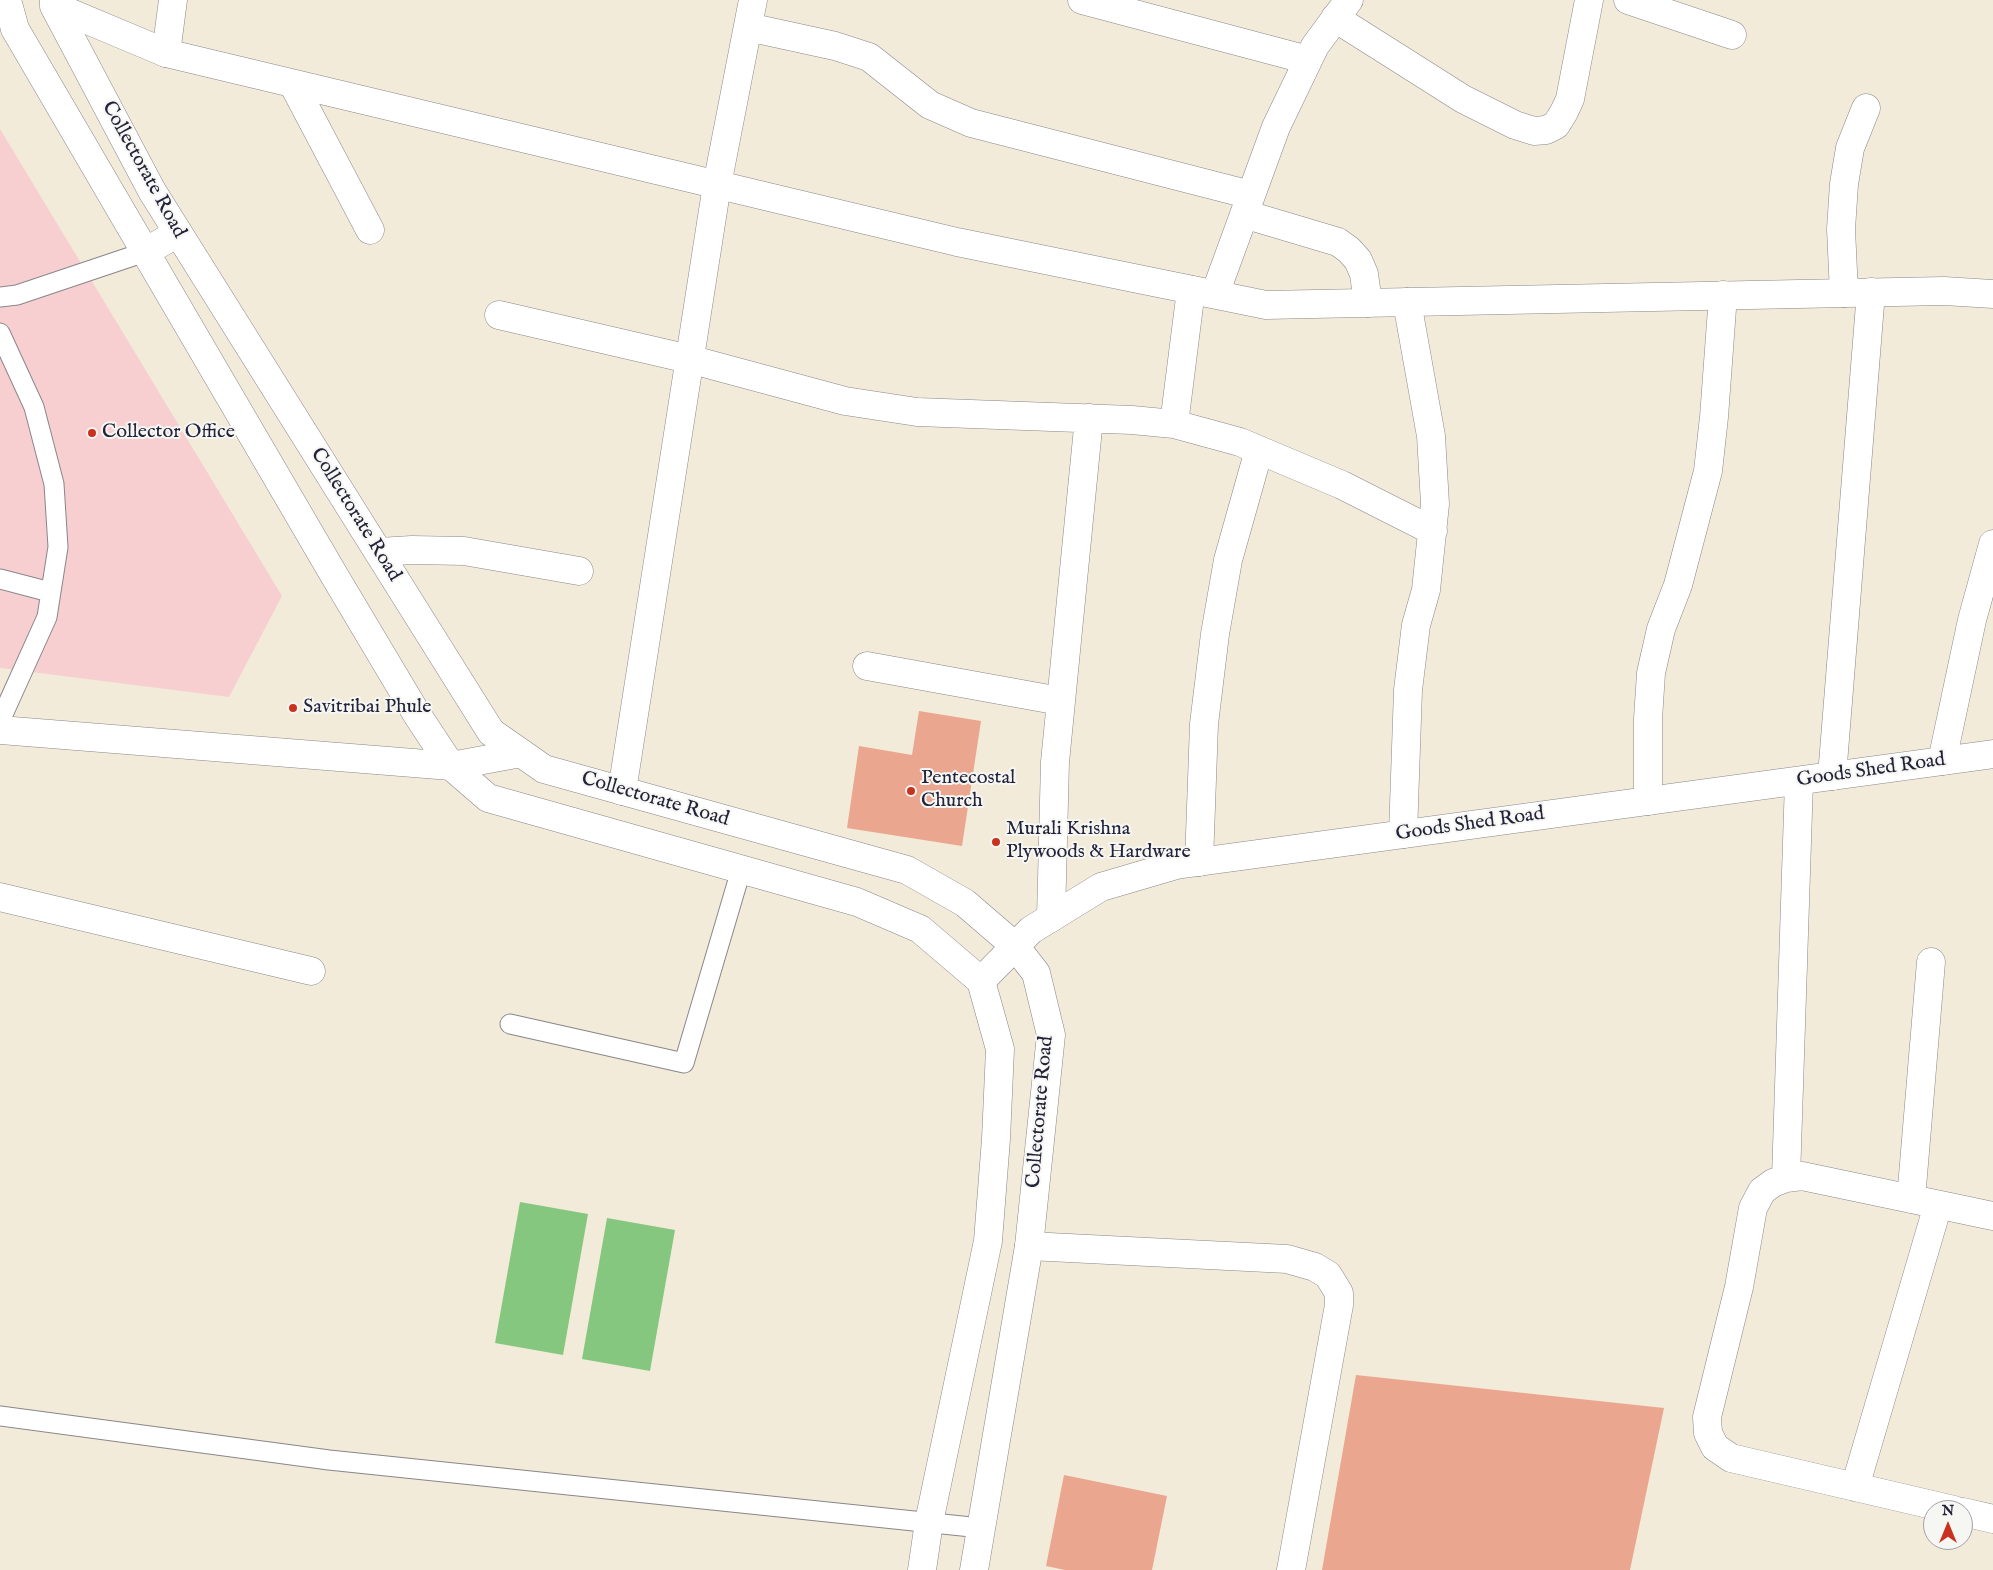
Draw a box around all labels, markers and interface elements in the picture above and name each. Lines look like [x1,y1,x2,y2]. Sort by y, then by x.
street label: Collectorate Road [95,97,191,243]
place label: Collector Office [102,421,235,445]
marker: Collector Office [86,427,98,439]
street label: Collectorate Road [304,444,406,586]
place label: Savitribai Phule [303,696,431,720]
marker: Savitribai Phule [287,702,299,714]
street label: Goods Shed Road [1795,749,1947,793]
street label: Collectorate Road [578,767,732,833]
place label: Pentecostal Church [921,767,1016,814]
marker: Pentecostal Church [905,785,917,797]
street label: Goods Shed Road [1394,803,1546,847]
place label: Murali Krishna Plywoods & Hardware [1006,818,1191,865]
marker: Murali Krishna Plywoods & Hardware [990,836,1002,848]
street label: Collectorate Road [1022,1035,1060,1189]
north arrow [1923,1500,1973,1550]
text: N [1942,1502,1954,1520]

